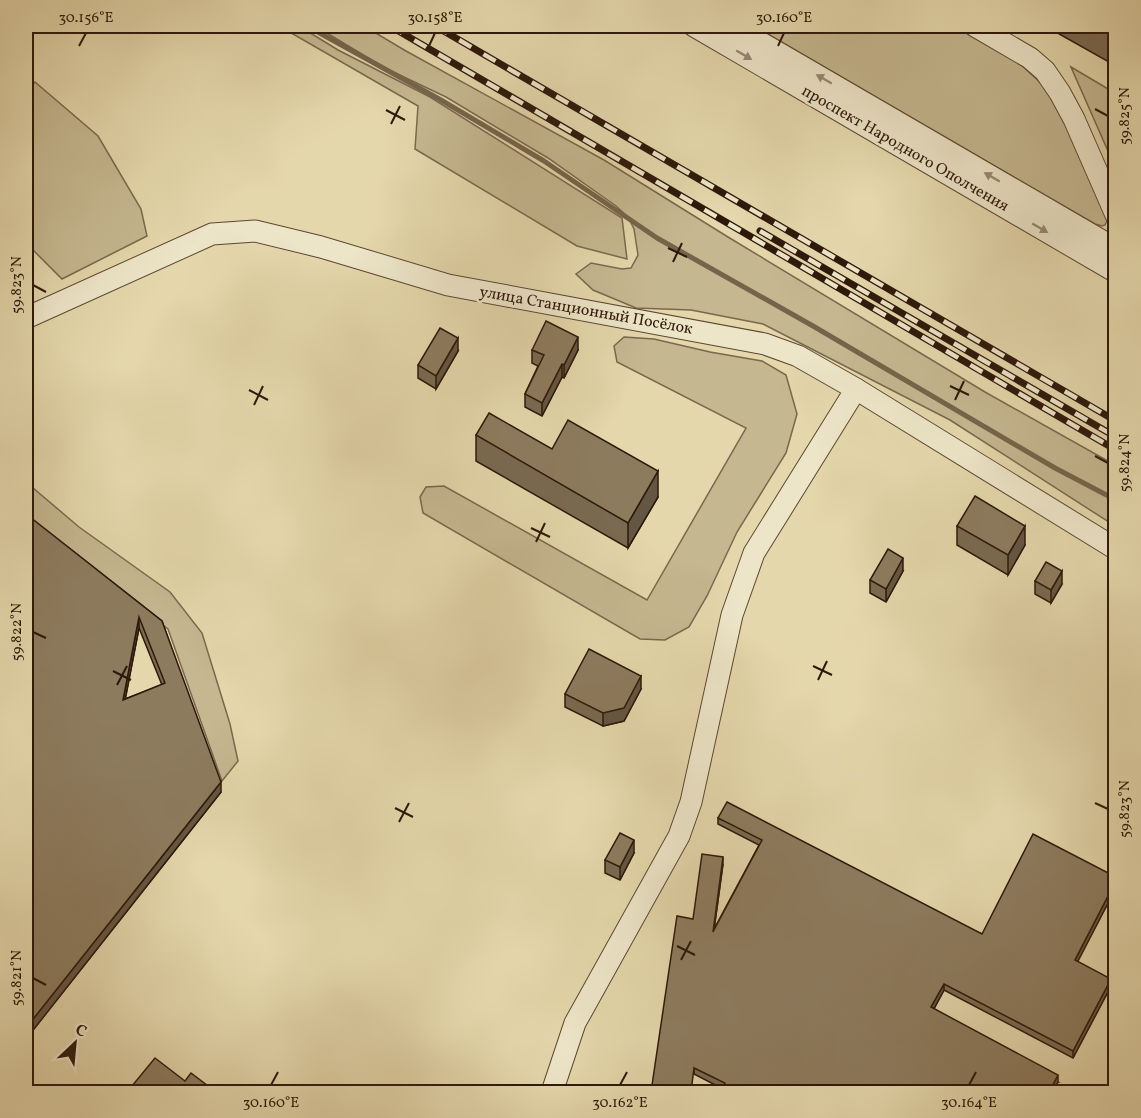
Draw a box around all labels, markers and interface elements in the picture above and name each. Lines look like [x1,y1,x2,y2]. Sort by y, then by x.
text: 30.156°E [58,8,114,29]
text: 30.158°E [407,8,463,29]
text: 30.160°E [756,8,812,29]
one-way arrow [736,50,753,60]
one-way arrow [816,74,832,85]
street label: проспект Народного Ополчения [797,80,1013,218]
text: 59.825°N [1115,87,1136,145]
one-way arrow [984,172,1000,183]
one-way arrow [1032,222,1048,233]
text: 59.823°N [7,256,28,314]
street label: улица Станционный Посёлок [478,281,695,341]
text: 59.824°N [1115,434,1136,492]
text: 59.822°N [7,603,28,661]
text: 59.823°N [1115,780,1136,838]
text: 59.821°N [7,950,28,1006]
north arrow [45,1013,105,1073]
text: С [71,1019,90,1043]
text: 30.160°E [243,1093,299,1114]
text: 30.162°E [592,1093,648,1114]
text: 30.164°E [941,1093,997,1114]

